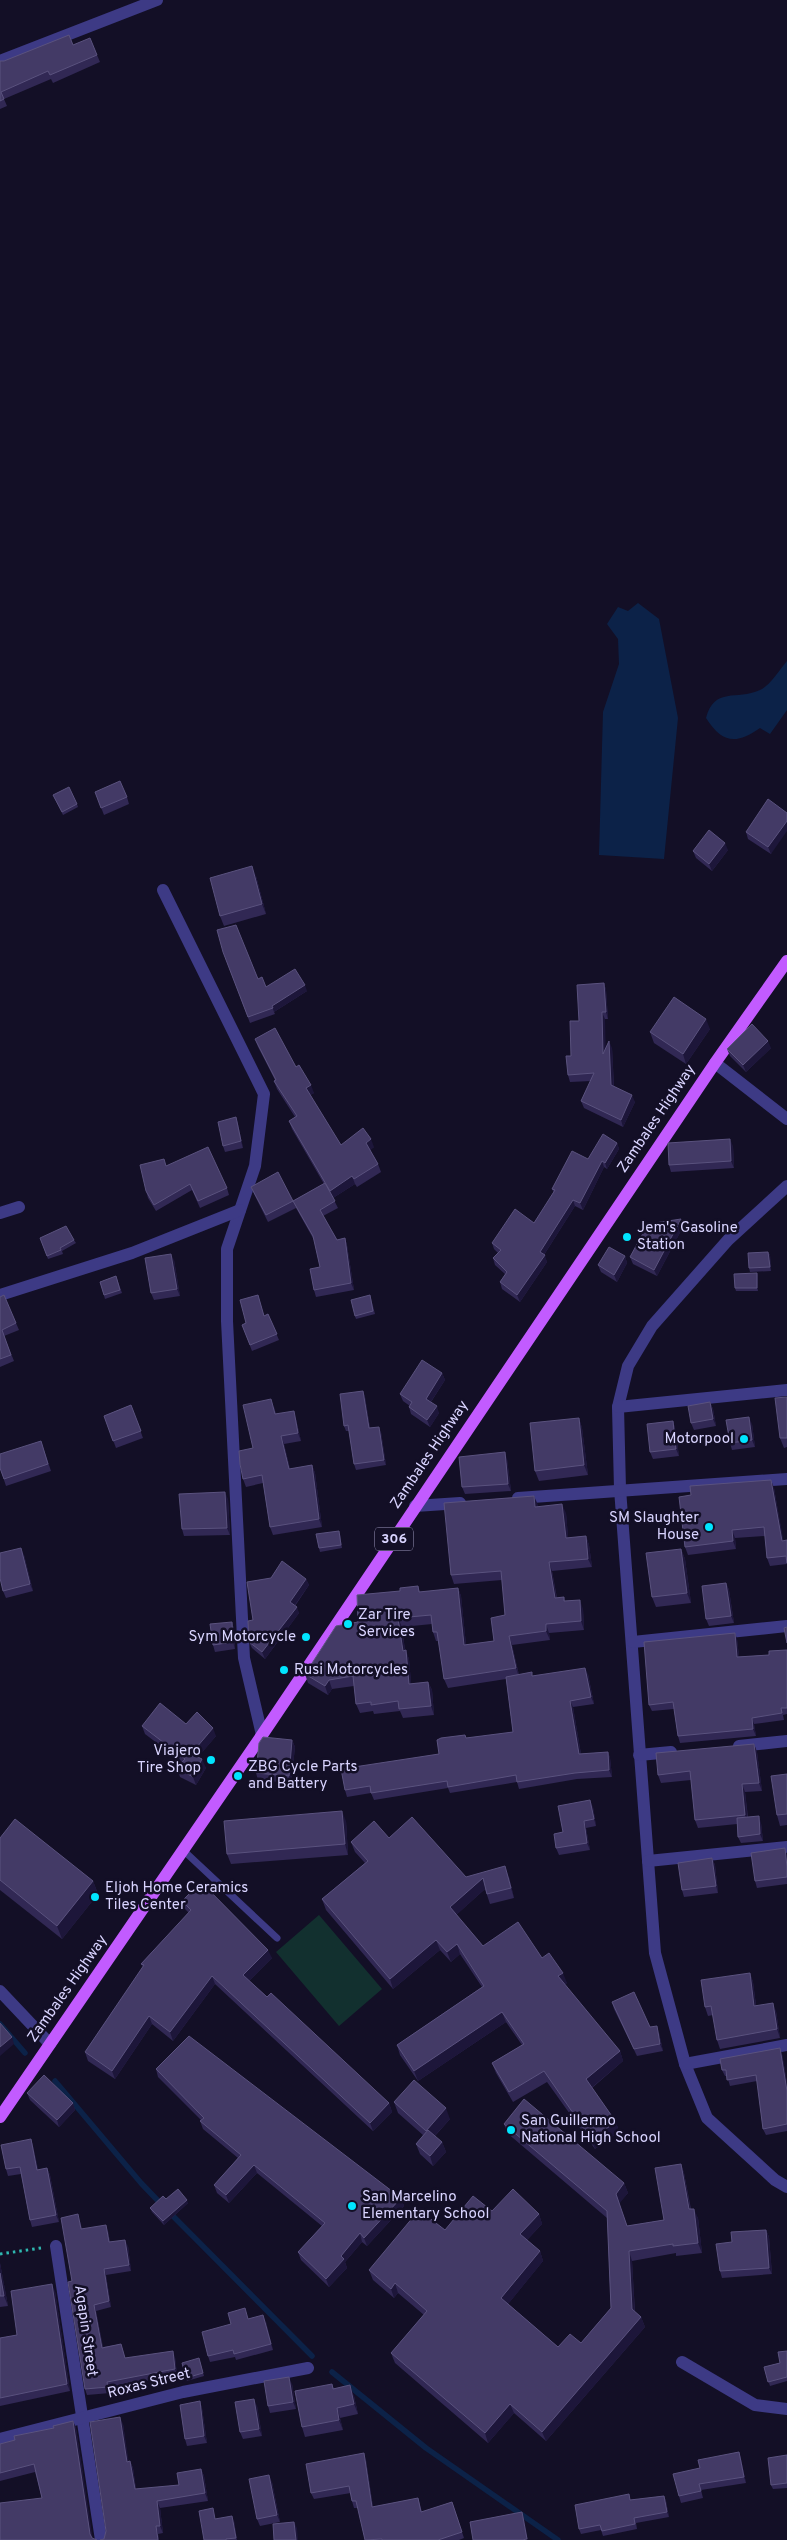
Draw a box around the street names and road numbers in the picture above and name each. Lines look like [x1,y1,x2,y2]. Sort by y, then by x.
street label: Zambales Highway [614,1061,700,1177]
street label: Zambales Highway [387,1397,473,1513]
road number: 306 [375,1528,413,1550]
street label: Zambales Highway [24,1932,112,2046]
street label: Agapin Street [69,2284,101,2378]
street label: Roxas Street [106,2365,192,2403]

